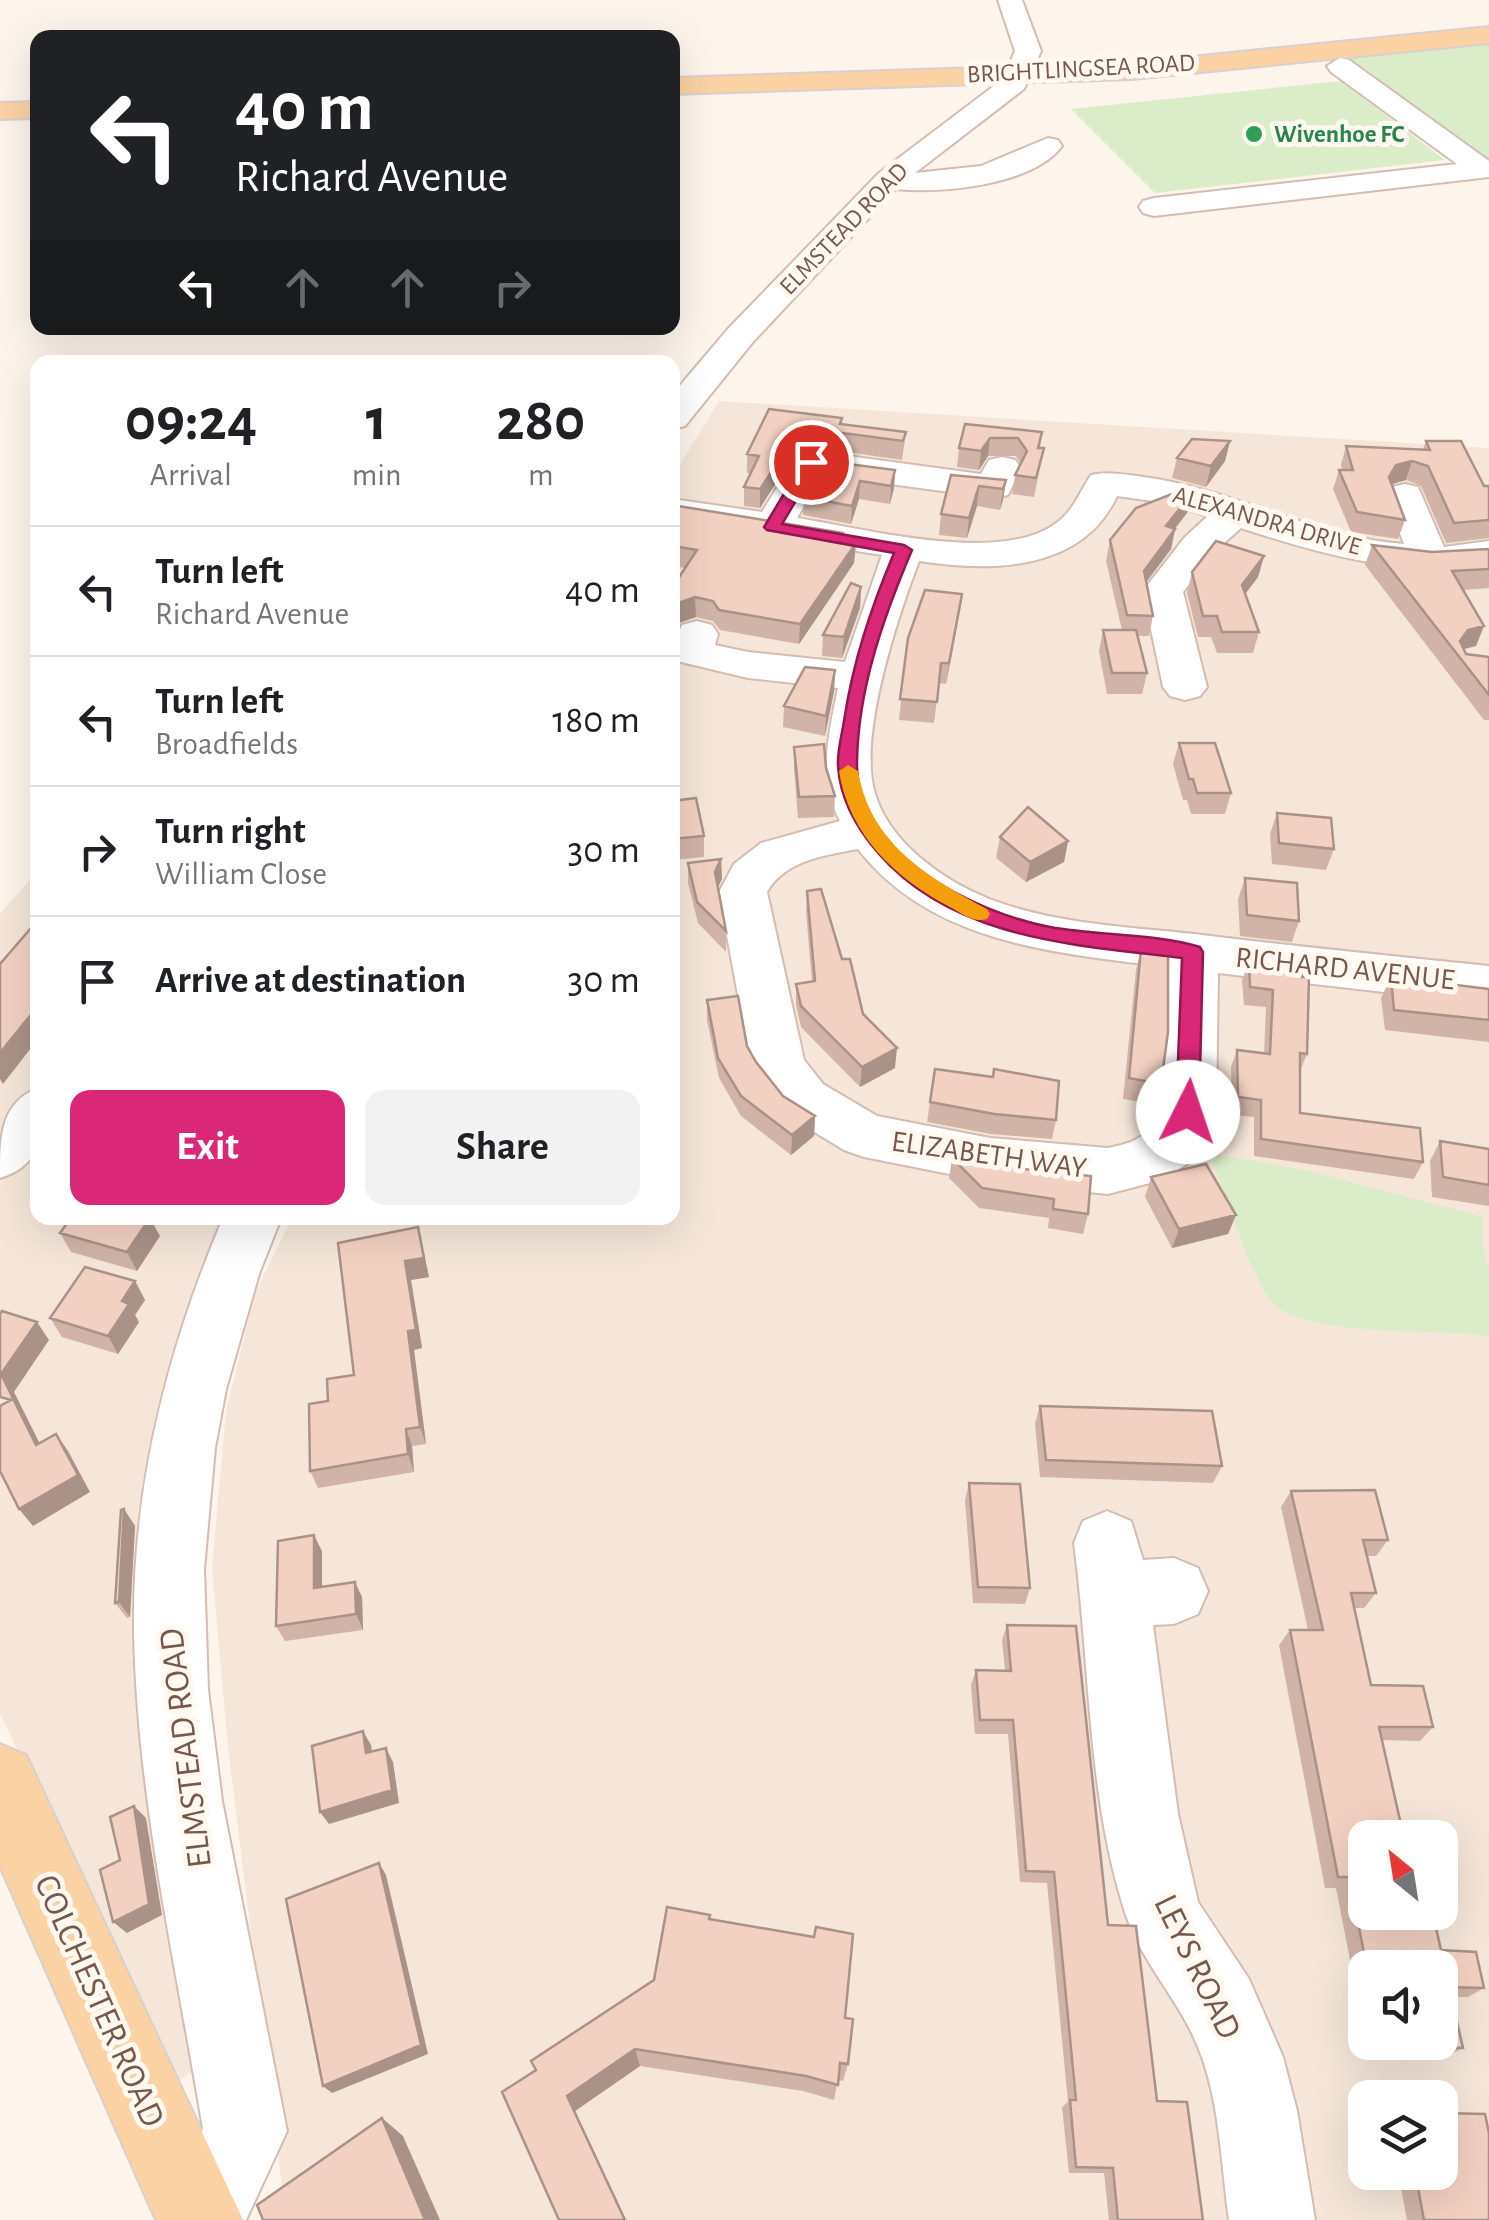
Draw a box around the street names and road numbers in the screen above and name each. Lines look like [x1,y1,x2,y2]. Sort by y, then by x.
street label: BRIGHTLINGSEA ROAD [966,51,1196,87]
street label: ELMSTEAD ROAD [775,158,913,300]
street label: ALEXANDRA DRIVE [1170,482,1364,560]
street label: RICHARD AVENUE [1234,943,1456,995]
street label: ELIZABETH WAY [889,1126,1089,1184]
street label: ELMSTEAD ROAD [154,1626,218,1870]
street label: COLCHESTER ROAD [28,1870,170,2132]
street label: LEYS ROAD [1147,1889,1247,2045]

